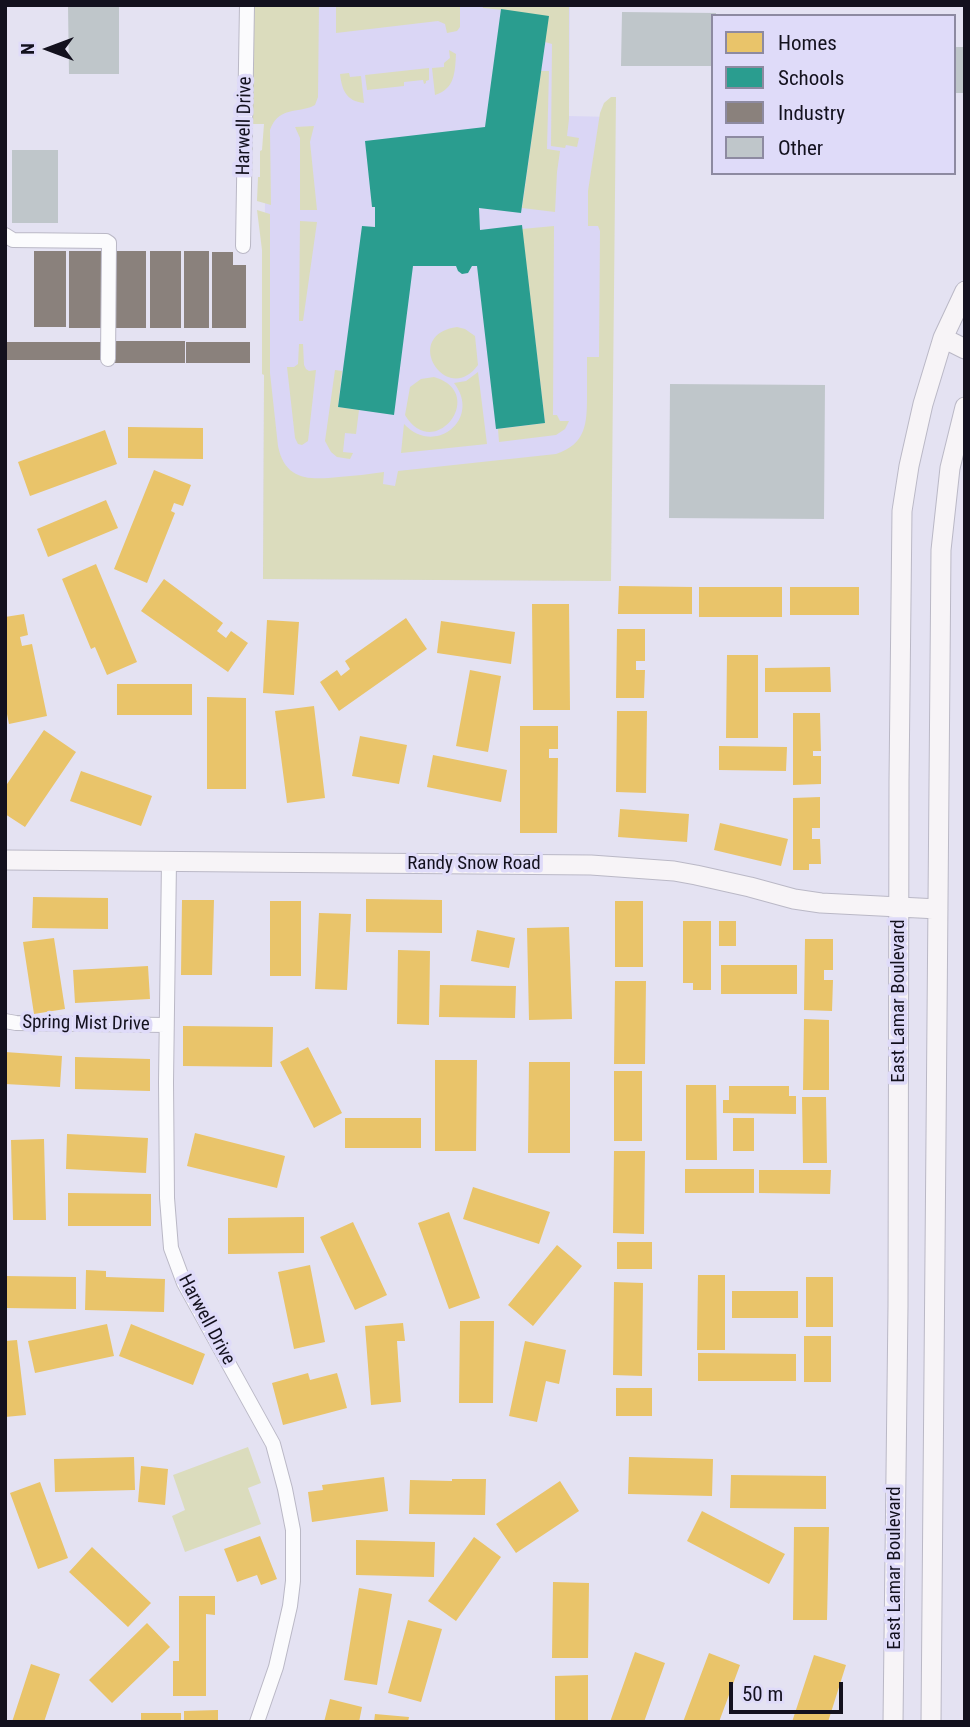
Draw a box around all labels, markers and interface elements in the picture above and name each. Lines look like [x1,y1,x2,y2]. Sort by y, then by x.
north arrow [14,14,84,84]
legend [711,14,956,175]
text: Homes [778,31,837,55]
text: N [16,43,39,55]
text: Schools [778,66,844,90]
street label: Harwell Drive [233,76,257,176]
text: Industry [778,101,845,125]
text: Other [778,136,823,160]
street label: Randy Snow Road [407,853,541,875]
street label: East Lamar Boulevard [888,919,910,1083]
street label: Spring Mist Drive [22,1011,150,1037]
street label: Harwell Drive [173,1271,239,1369]
street label: East Lamar Boulevard [884,1486,906,1650]
scale bar [732,1668,846,1712]
text: 50 m [742,1682,783,1706]

